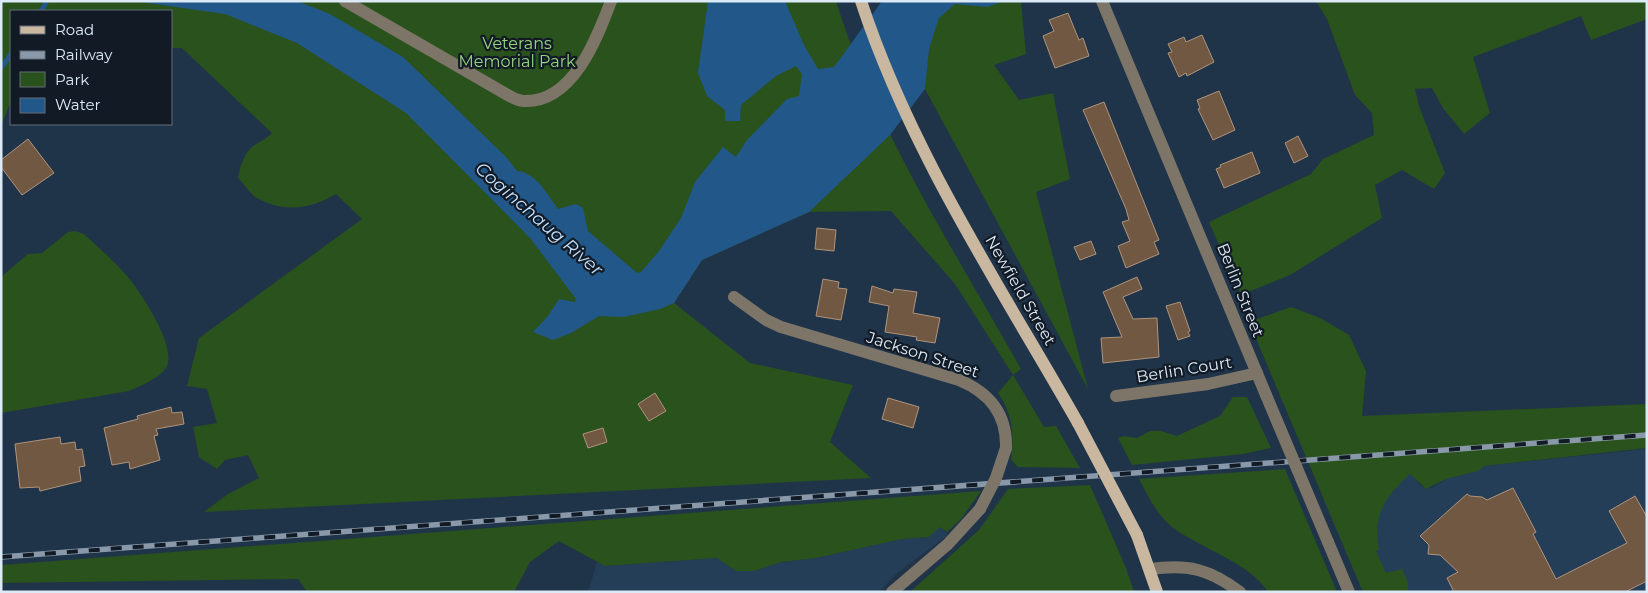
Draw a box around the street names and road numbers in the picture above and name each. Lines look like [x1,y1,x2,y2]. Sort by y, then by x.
street label: Newfield Street [981,232,1060,349]
street label: Berlin Street [1213,240,1268,341]
street label: Jackson Street [863,327,982,382]
street label: Berlin Court [1135,352,1234,386]

